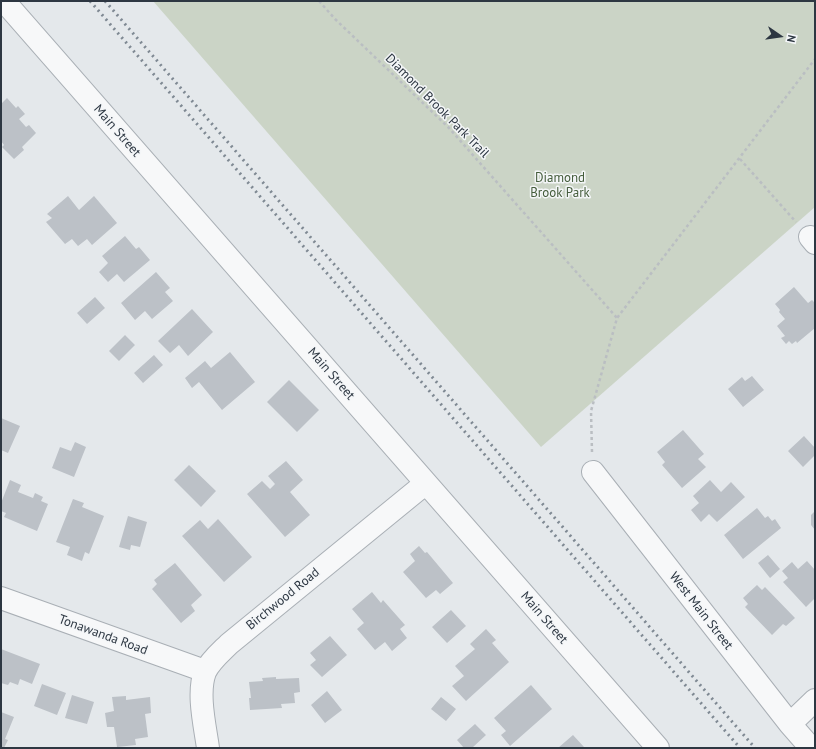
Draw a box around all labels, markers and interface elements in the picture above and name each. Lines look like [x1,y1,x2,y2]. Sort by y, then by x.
north arrow [760,16,800,56]
text: N [784,34,799,44]
street label: Diamond Brook Park Trail [382,51,492,161]
street label: Main Street [90,102,144,160]
park label: Diamond Brook Park [530,170,590,201]
street label: Main Street [304,345,358,403]
street label: Birchwood Road [243,565,323,633]
street label: West Main Street [666,569,736,653]
street label: Main Street [517,589,571,647]
street label: Tonawanda Road [56,612,150,658]

